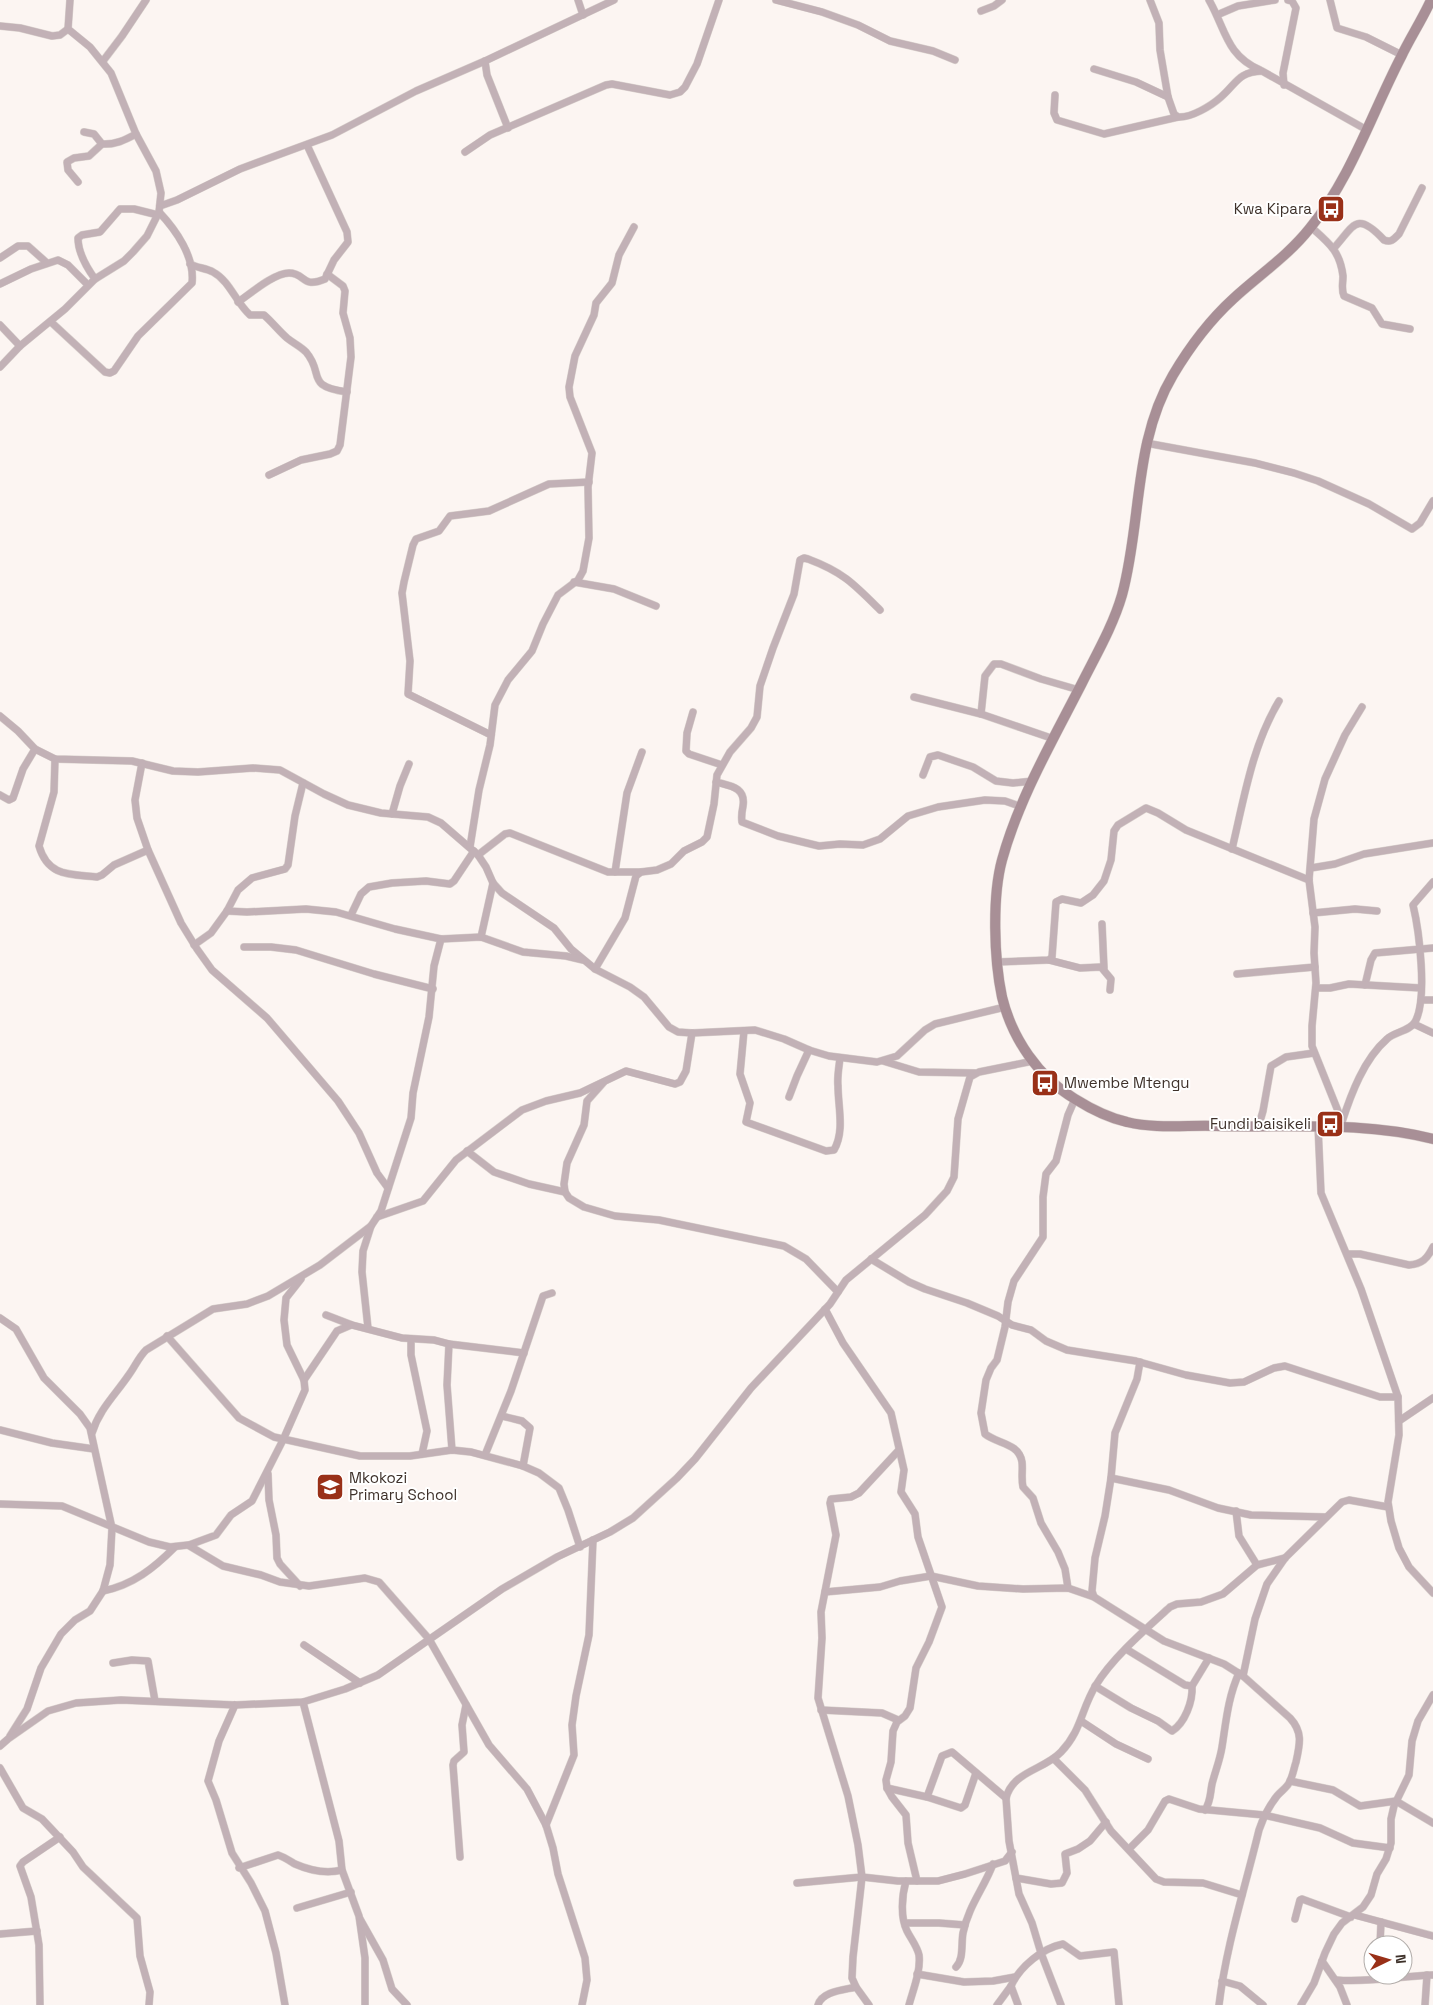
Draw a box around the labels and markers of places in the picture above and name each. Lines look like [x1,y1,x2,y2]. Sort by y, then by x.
bus stop icon: Kwa Kipara [1316,194,1346,224]
place label: Kwa Kipara [1234,199,1312,218]
bus stop icon: Mwembe Mtengu [1030,1068,1060,1098]
place label: Mwembe Mtengu [1064,1073,1190,1092]
bus stop icon: Fundi baisikeli [1315,1109,1345,1139]
place label: Fundi baisikeli [1210,1114,1311,1133]
place label: Mkokozi Primary School [349,1468,457,1504]
school or university icon: Mkokozi Primary School [315,1472,345,1502]

